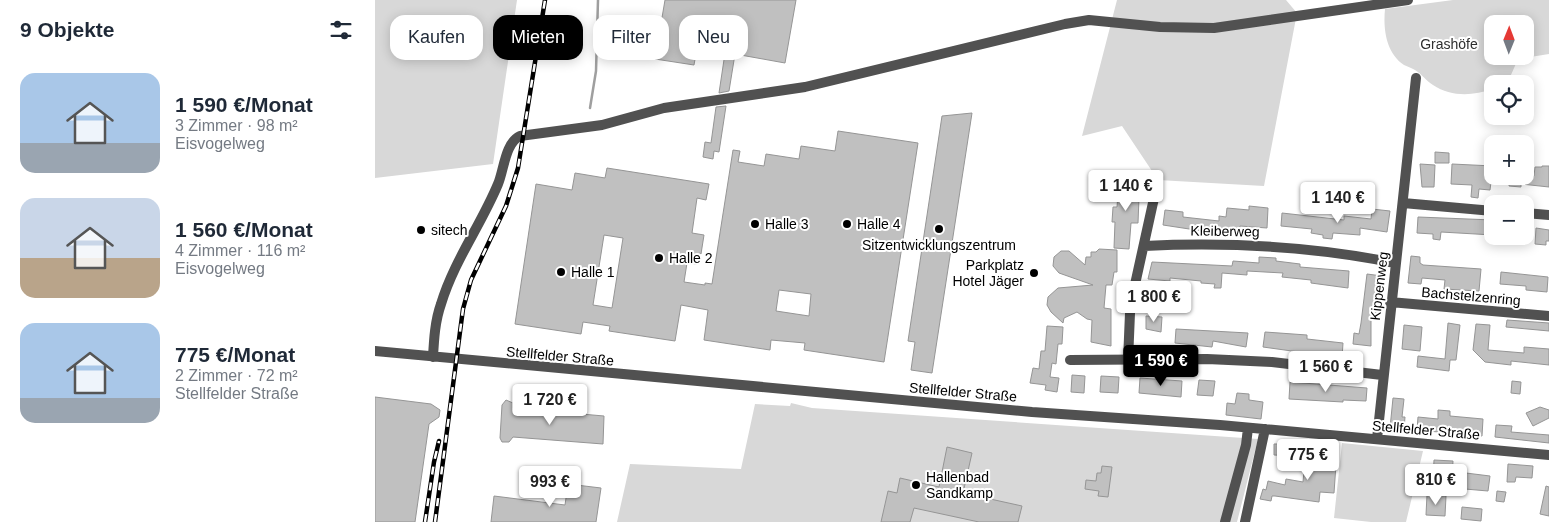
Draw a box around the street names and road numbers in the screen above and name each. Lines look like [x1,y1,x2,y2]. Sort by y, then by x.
street label: Kleiberweg [1190,222,1260,240]
street label: Kippenweg [1367,251,1391,321]
street label: Bachstelzenring [1421,284,1521,308]
street label: Stellfelder Straße [505,343,615,369]
street label: Stellfelder Straße [908,379,1018,405]
street label: Stellfelder Straße [1371,417,1481,443]

